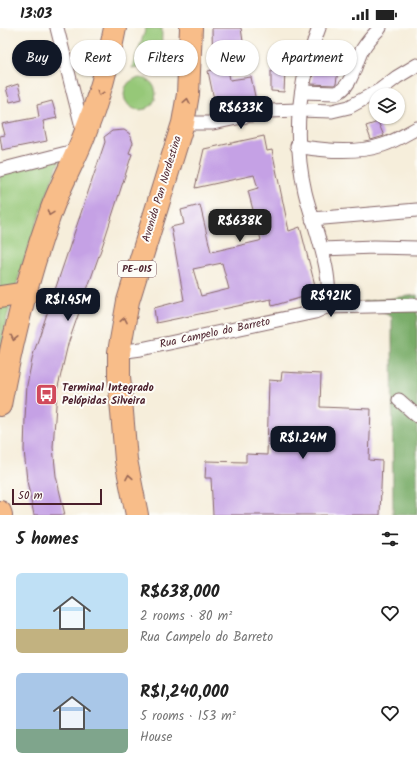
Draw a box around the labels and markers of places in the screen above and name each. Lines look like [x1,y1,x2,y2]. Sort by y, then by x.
pin: R$633K [208,96,274,130]
pin: R$638K [207,209,273,243]
pin: R$921K [298,284,364,318]
pin: R$1.45M [31,288,105,322]
place label: Terminal Integrado Pelópidas Silveira [62,379,154,410]
bus stop icon: Terminal Integrado Pelópidas Silveira [34,381,60,407]
pin: R$1.24M [266,426,340,460]

